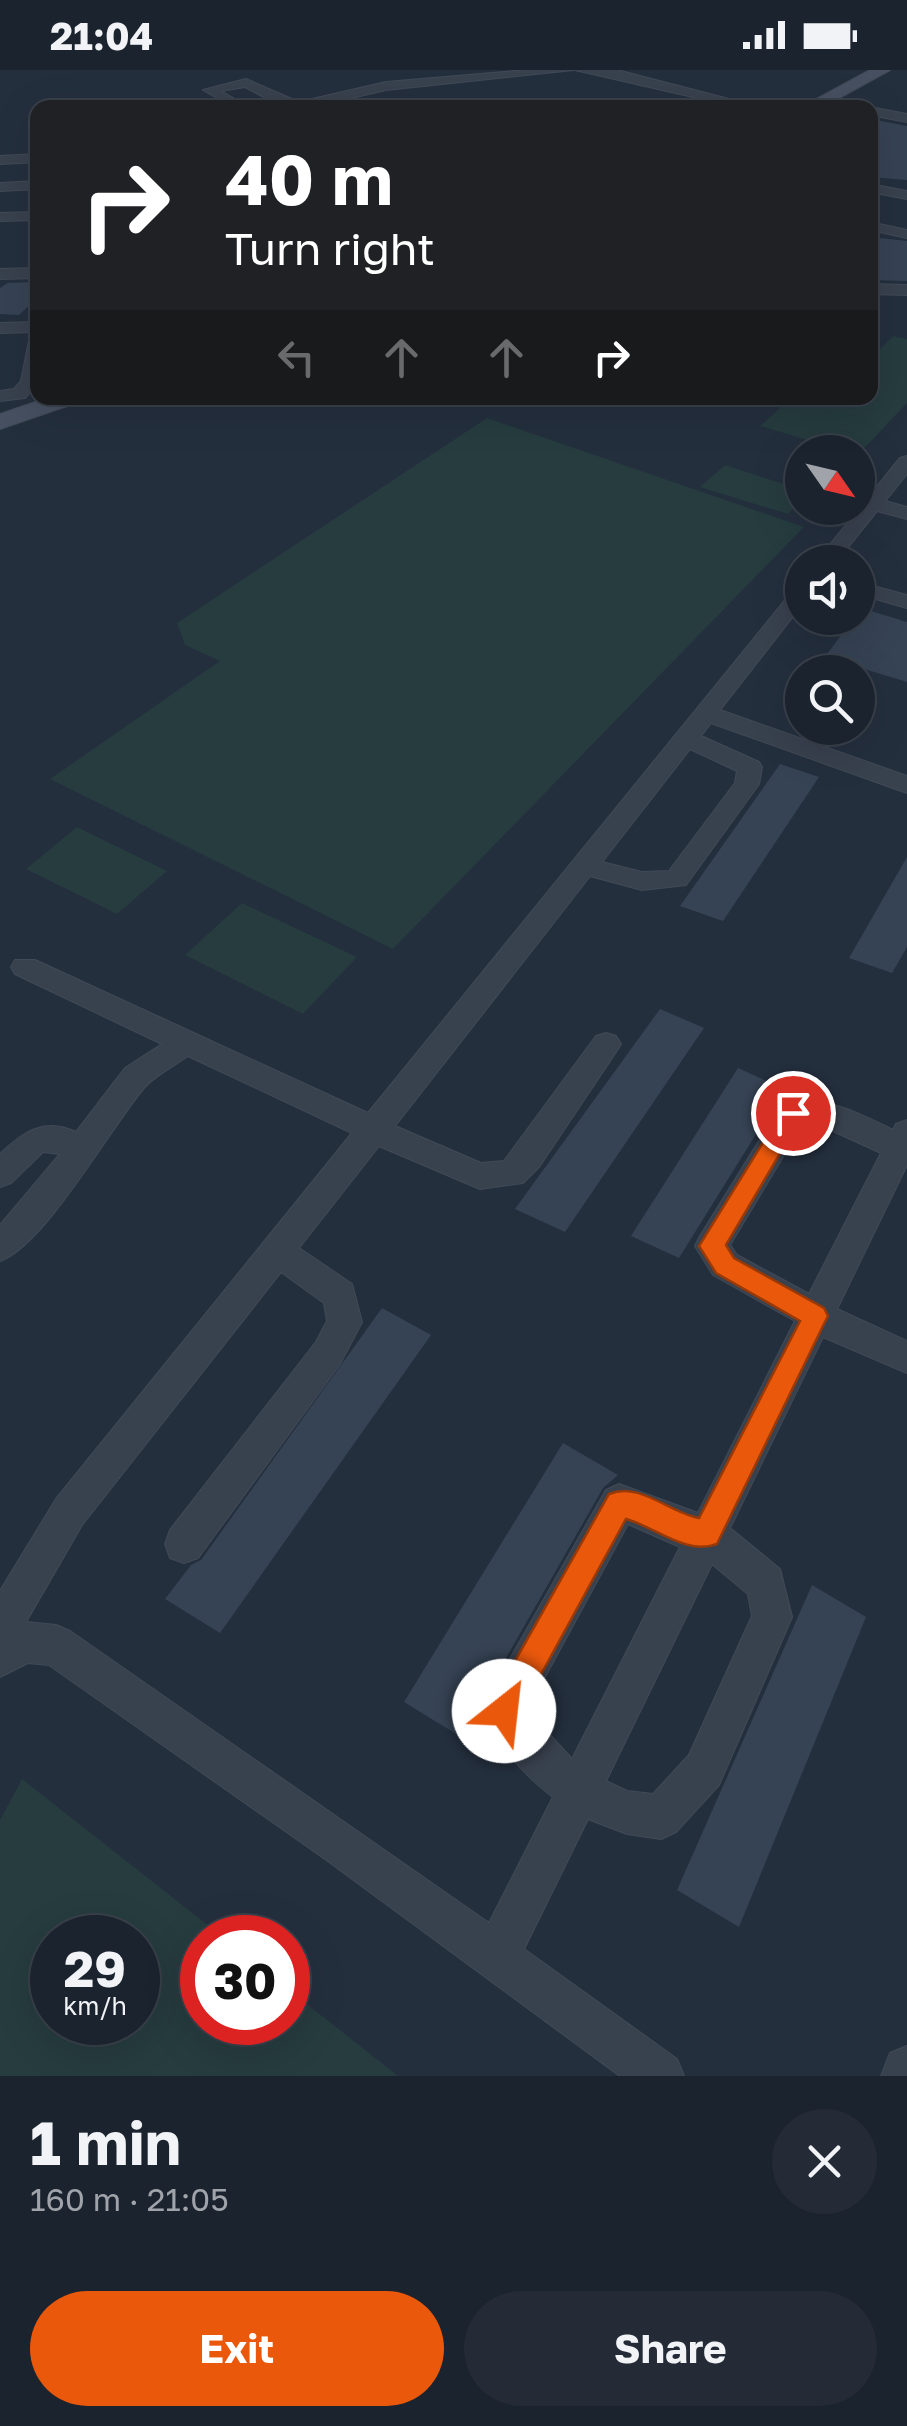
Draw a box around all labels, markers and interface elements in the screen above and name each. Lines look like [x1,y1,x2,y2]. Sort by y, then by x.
text: 21:04 [50,13,153,58]
text: 40 m [225,136,393,220]
icon: right [60,140,190,270]
text: Turn right [225,221,435,275]
icon: left [269,330,324,385]
icon: ahead [374,330,429,385]
icon: ahead [479,330,534,385]
icon: right [584,330,639,385]
north arrow [785,435,875,525]
map controls [785,435,875,745]
button: sound [785,545,875,635]
button: search [785,655,875,745]
pin [751,1071,836,1156]
icon: arrive [766,1086,821,1141]
position arrow [452,1659,556,1763]
speed limit sign: 30 [180,1915,310,2045]
text: 29 [64,1938,126,1998]
text: km/h [63,1990,127,2021]
text: 1 min [30,2106,181,2178]
button: close [772,2109,877,2214]
text: 160 m · 21:05 [30,2180,229,2218]
button: Exit [30,2291,444,2406]
button: Share [464,2291,877,2406]

